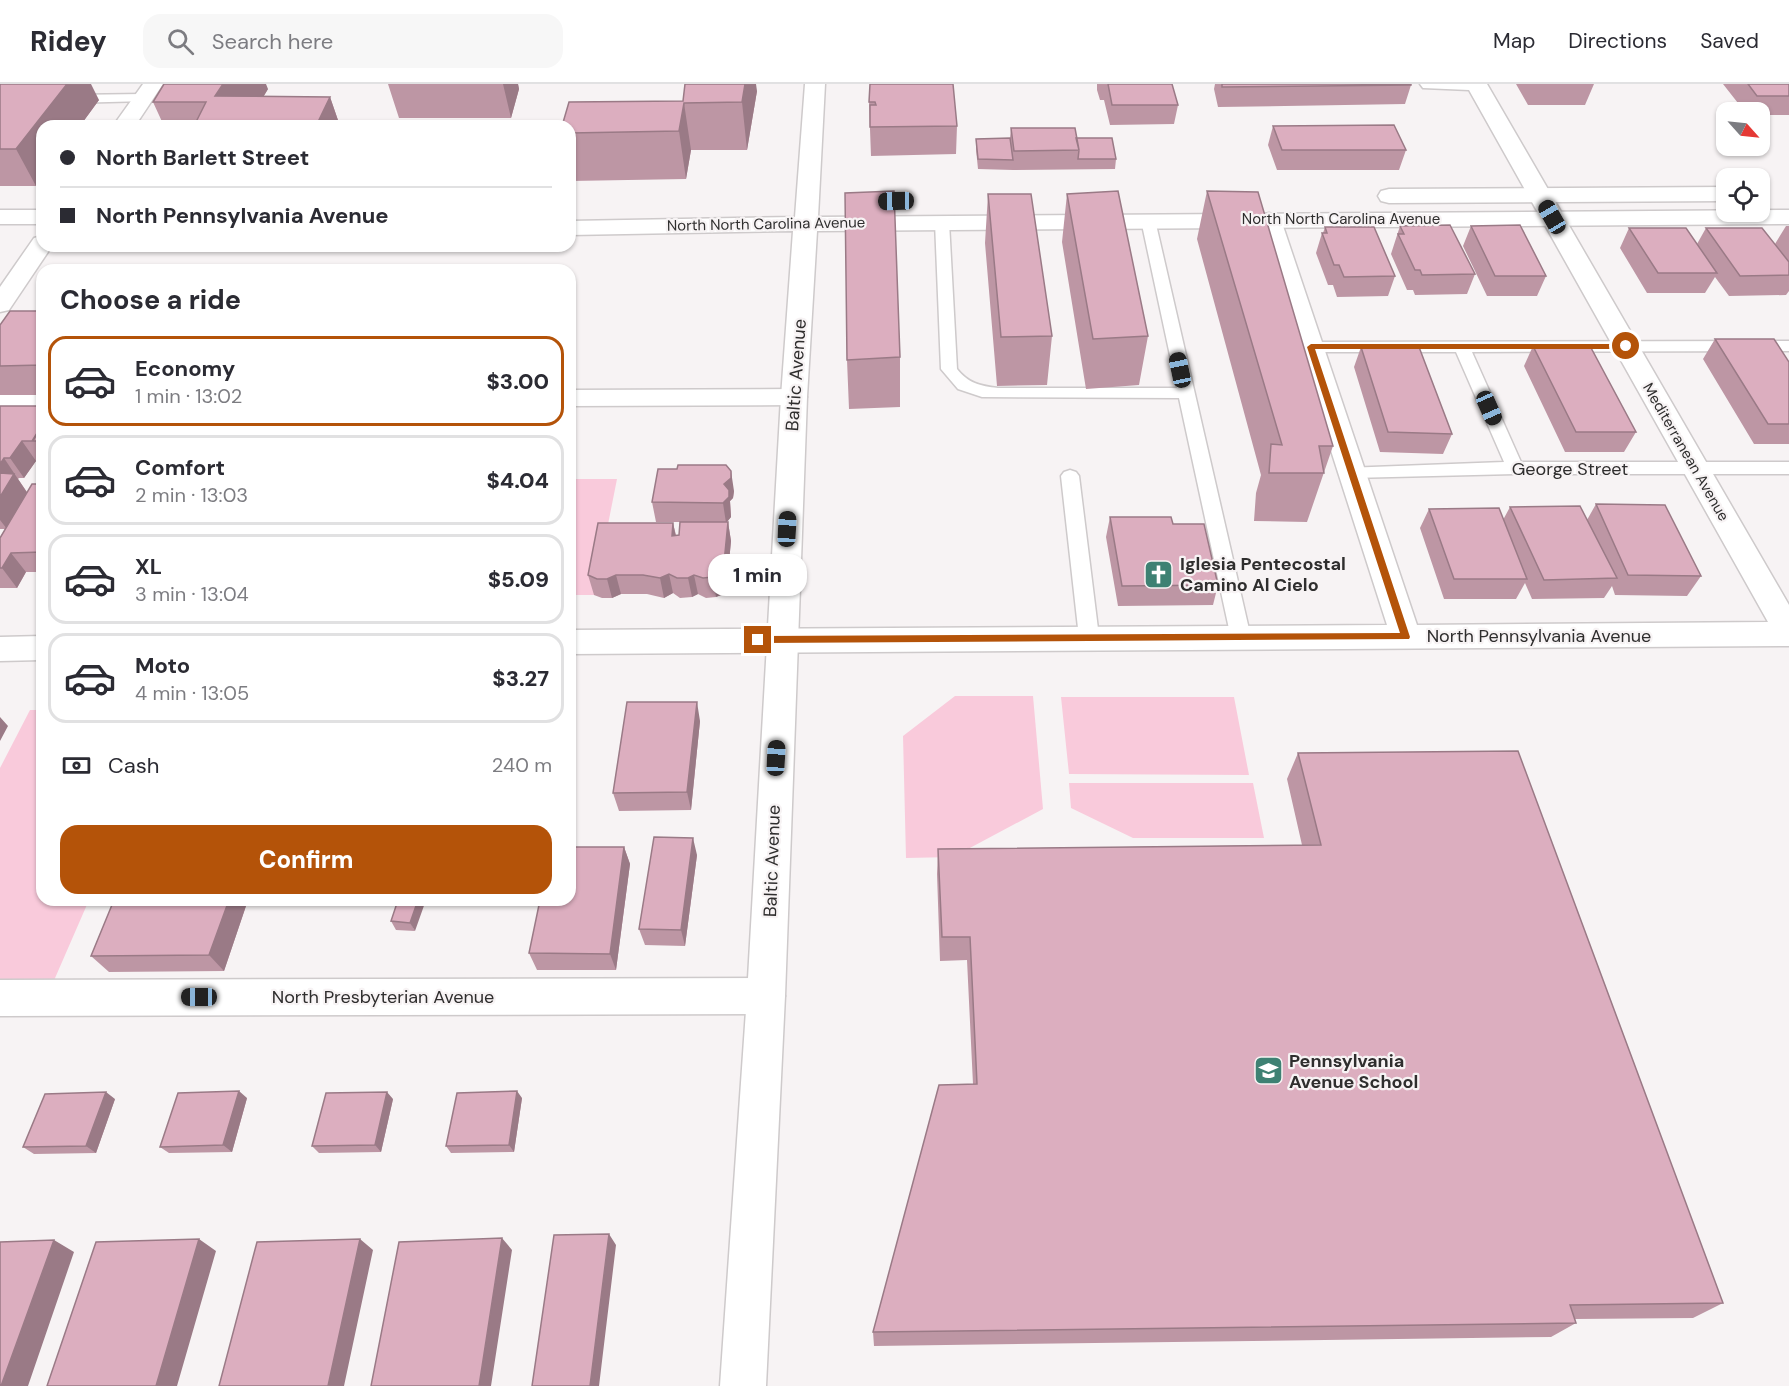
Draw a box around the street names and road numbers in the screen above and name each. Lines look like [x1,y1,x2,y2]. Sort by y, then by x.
street label: North North Carolina Avenue [1242,209,1440,229]
street label: North North Carolina Avenue [667,212,865,236]
street label: Baltic Avenue [780,318,812,432]
street label: Mediterranean Avenue [1638,379,1734,525]
street label: George Street [1512,457,1628,481]
street label: North Pennsylvania Avenue [1427,624,1651,648]
street label: Baltic Avenue [758,804,786,918]
street label: North Presbyterian Avenue [272,985,494,1009]

